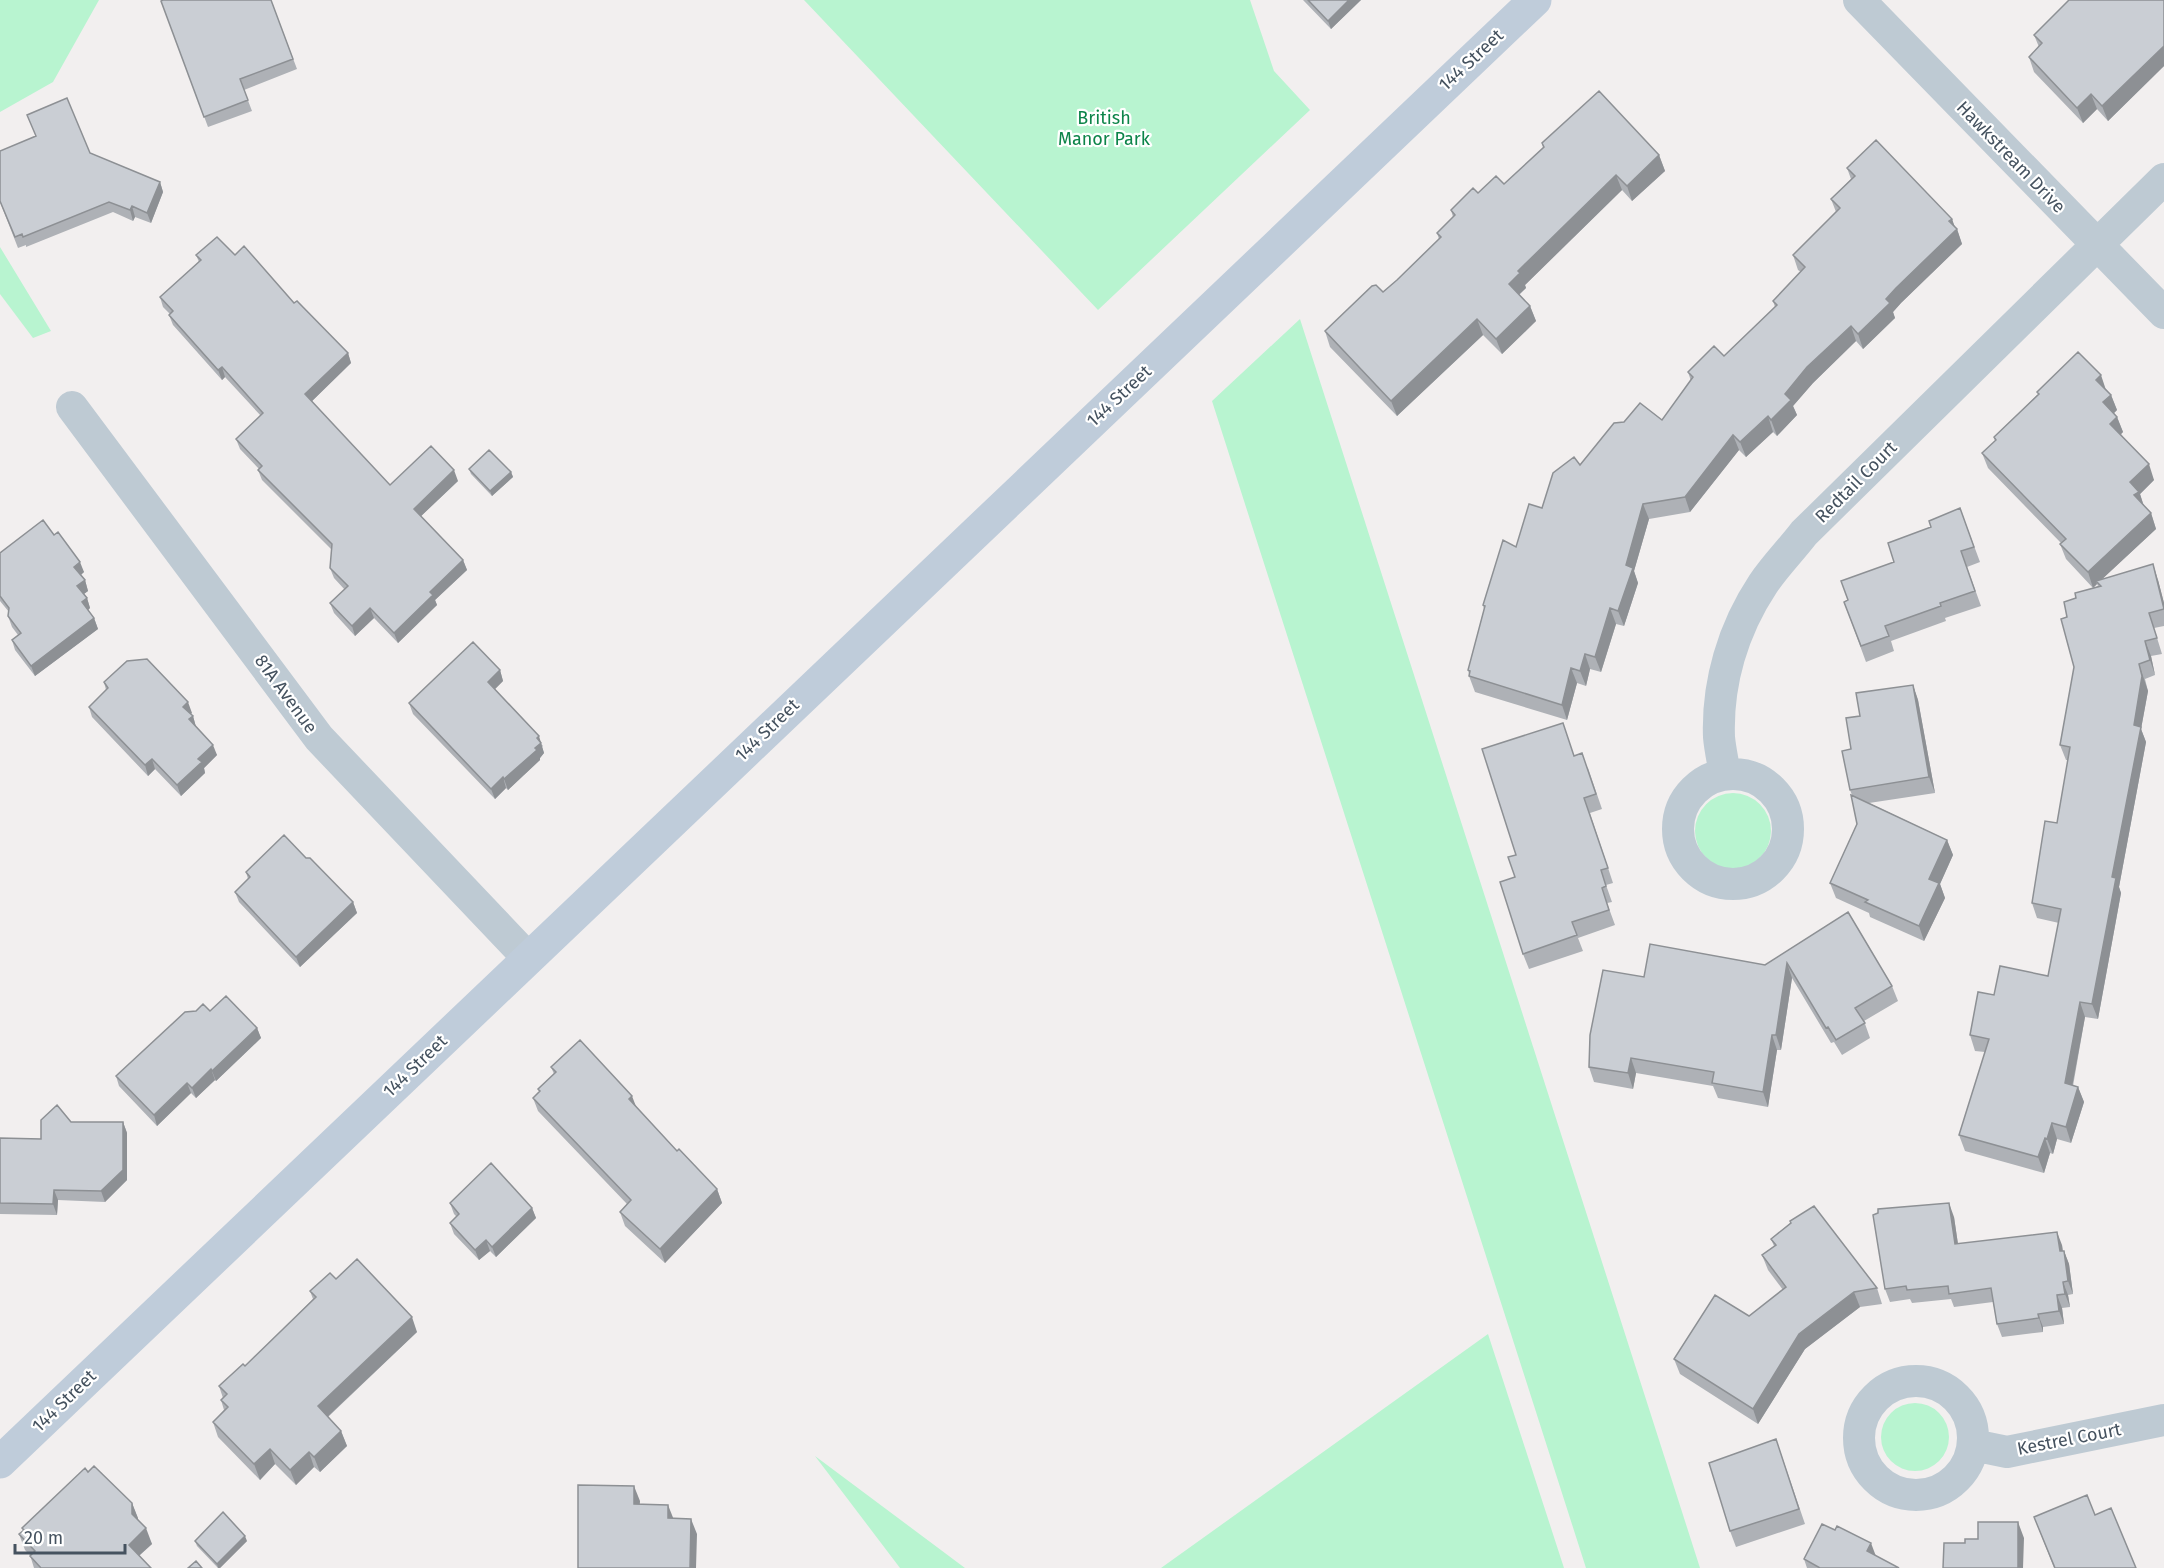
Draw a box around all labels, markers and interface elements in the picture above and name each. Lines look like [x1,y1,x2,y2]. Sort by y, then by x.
street label: 144 Street [1434,24,1508,96]
street label: Hawkstream Drive [1952,96,2070,218]
park label: British Manor Park [1058,107,1151,150]
street label: 144 Street [1082,360,1156,432]
street label: Redtail Court [1811,436,1902,527]
street label: 81A Avenue [250,650,322,738]
street label: 144 Street [730,694,804,766]
street label: 144 Street [378,1030,452,1102]
street label: 144 Street [27,1365,101,1437]
street label: Kestrel Court [2015,1418,2123,1460]
scale bar [15,1517,124,1555]
text: 20 m [24,1527,63,1549]

